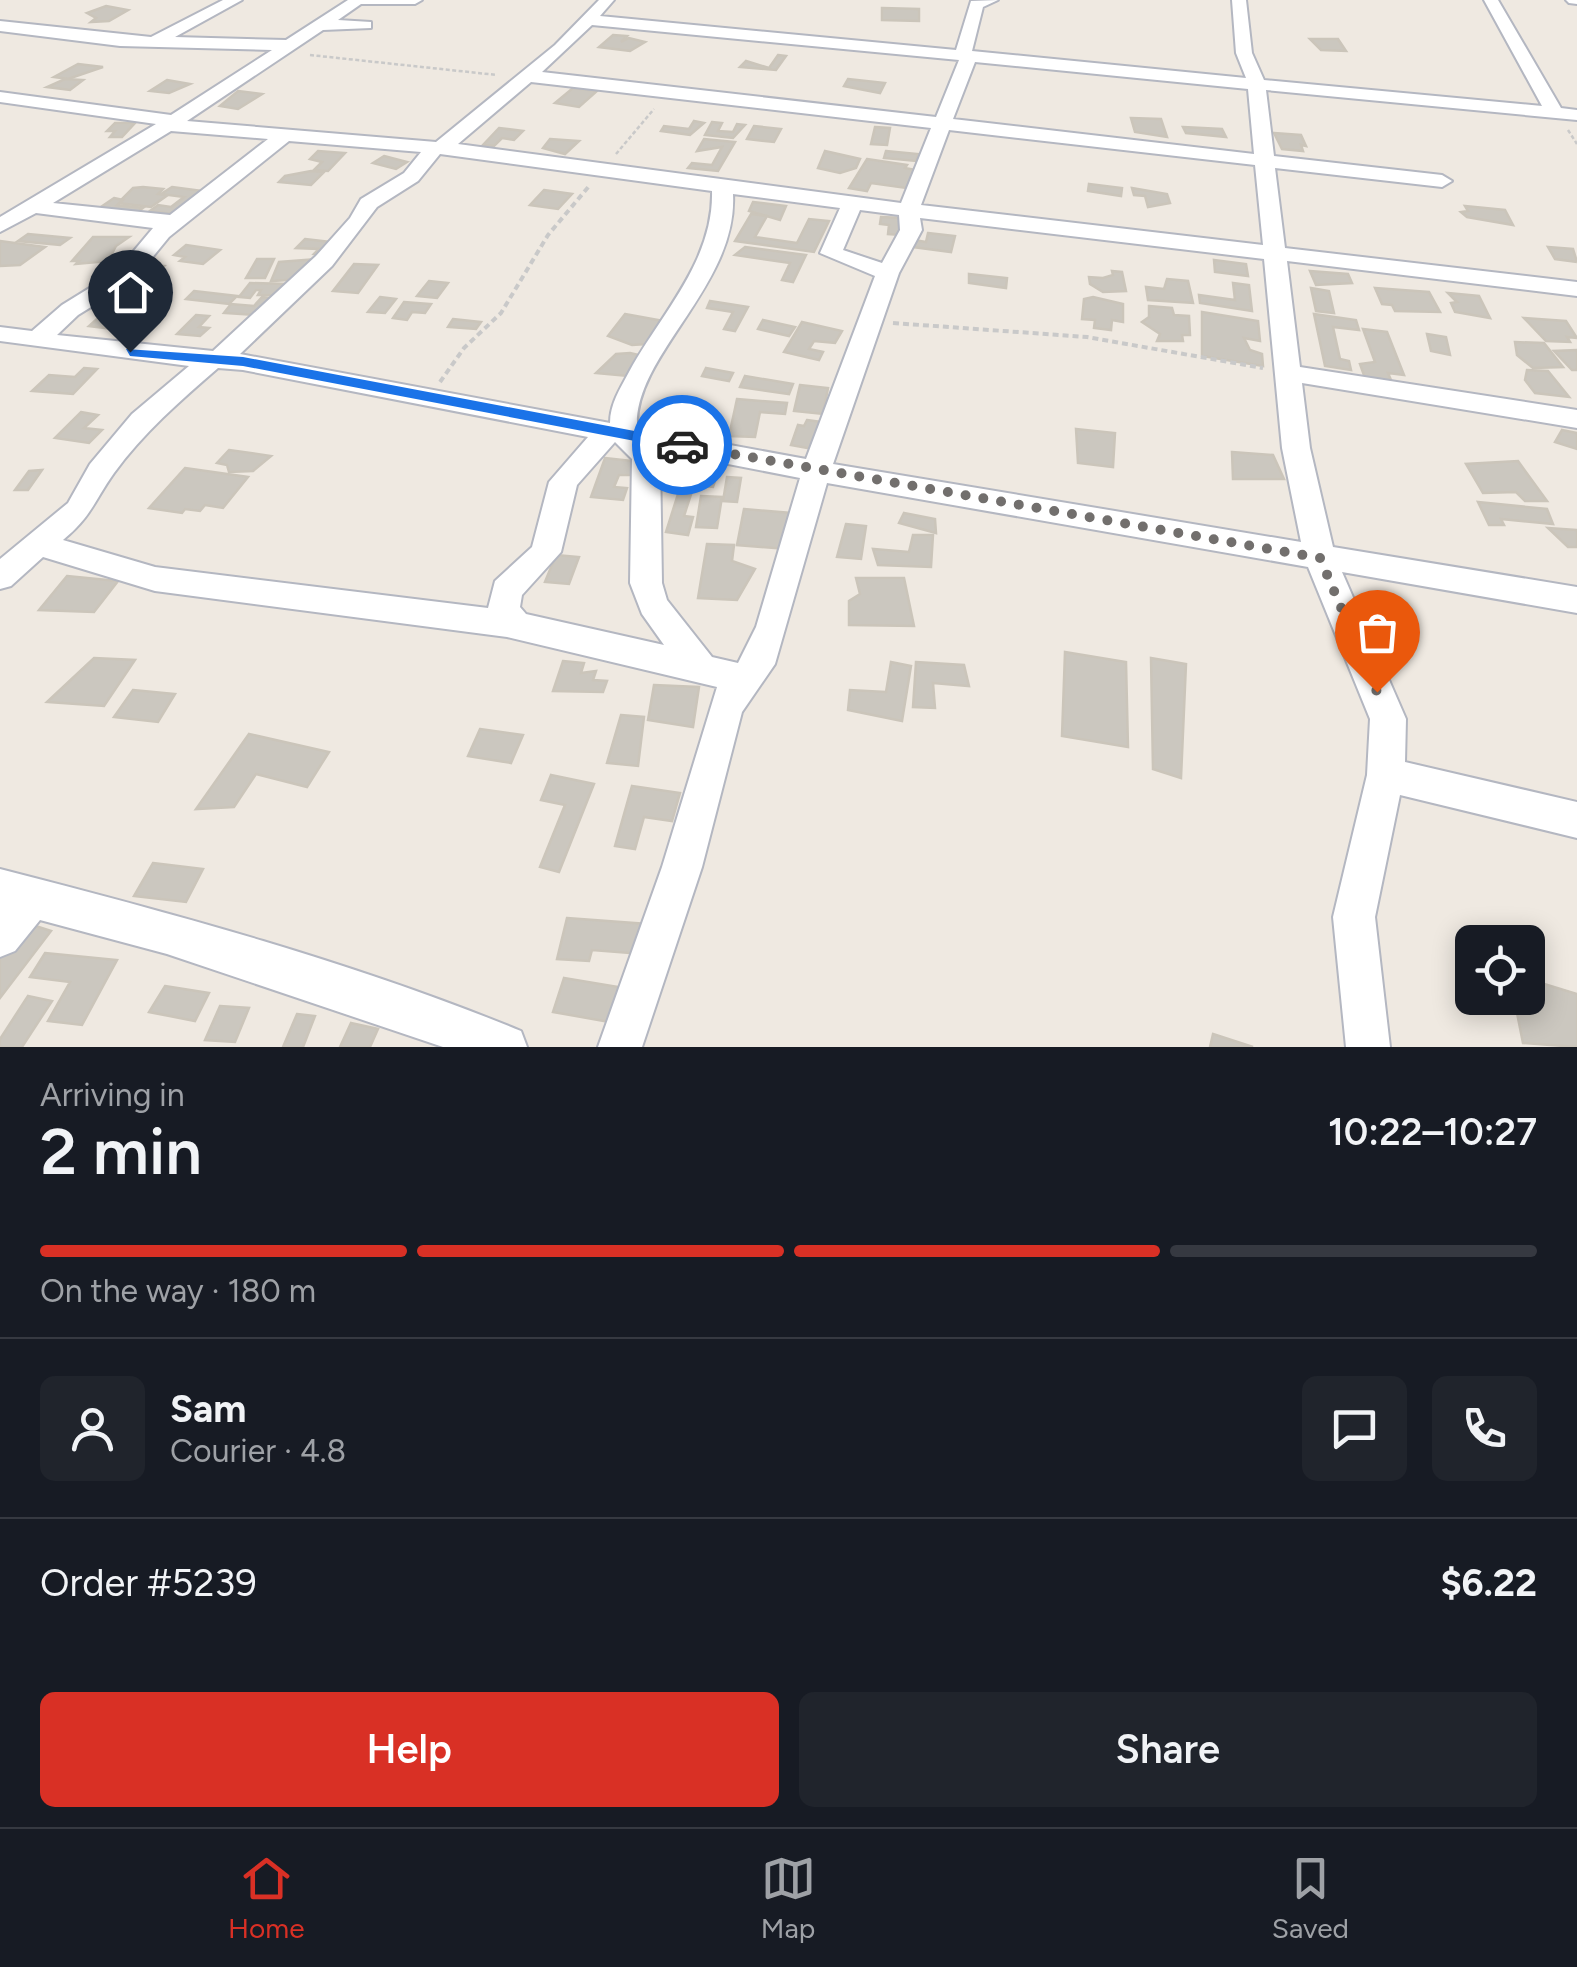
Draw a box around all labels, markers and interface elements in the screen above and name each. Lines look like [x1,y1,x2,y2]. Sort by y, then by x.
pin [88,250,173,353]
icon: home [103,265,158,320]
courier [632,395,732,495]
icon: car [655,418,710,473]
pin [1335,590,1420,693]
icon: bag [1350,605,1405,660]
map controls [1455,925,1545,1015]
button: locate [1455,925,1545,1015]
text: Arriving in [40,1076,185,1114]
text: 10:22–10:27 [1328,1109,1537,1155]
text: 2 min [40,1112,202,1190]
text: On the way · 180 m [40,1272,316,1310]
button: person [40,1376,145,1481]
button: chat [1302,1376,1407,1481]
button: phone [1432,1376,1537,1481]
text: Sam [170,1386,246,1432]
text: Courier · 4.8 [170,1432,346,1470]
text: Order #5239 [40,1560,257,1606]
text: $6.22 [1440,1560,1537,1606]
button: Help [40,1692,779,1807]
button: Share [799,1692,1537,1807]
tab: Home [228,1851,304,1945]
tab: Map [761,1851,816,1945]
tab: Saved [1272,1851,1349,1945]

